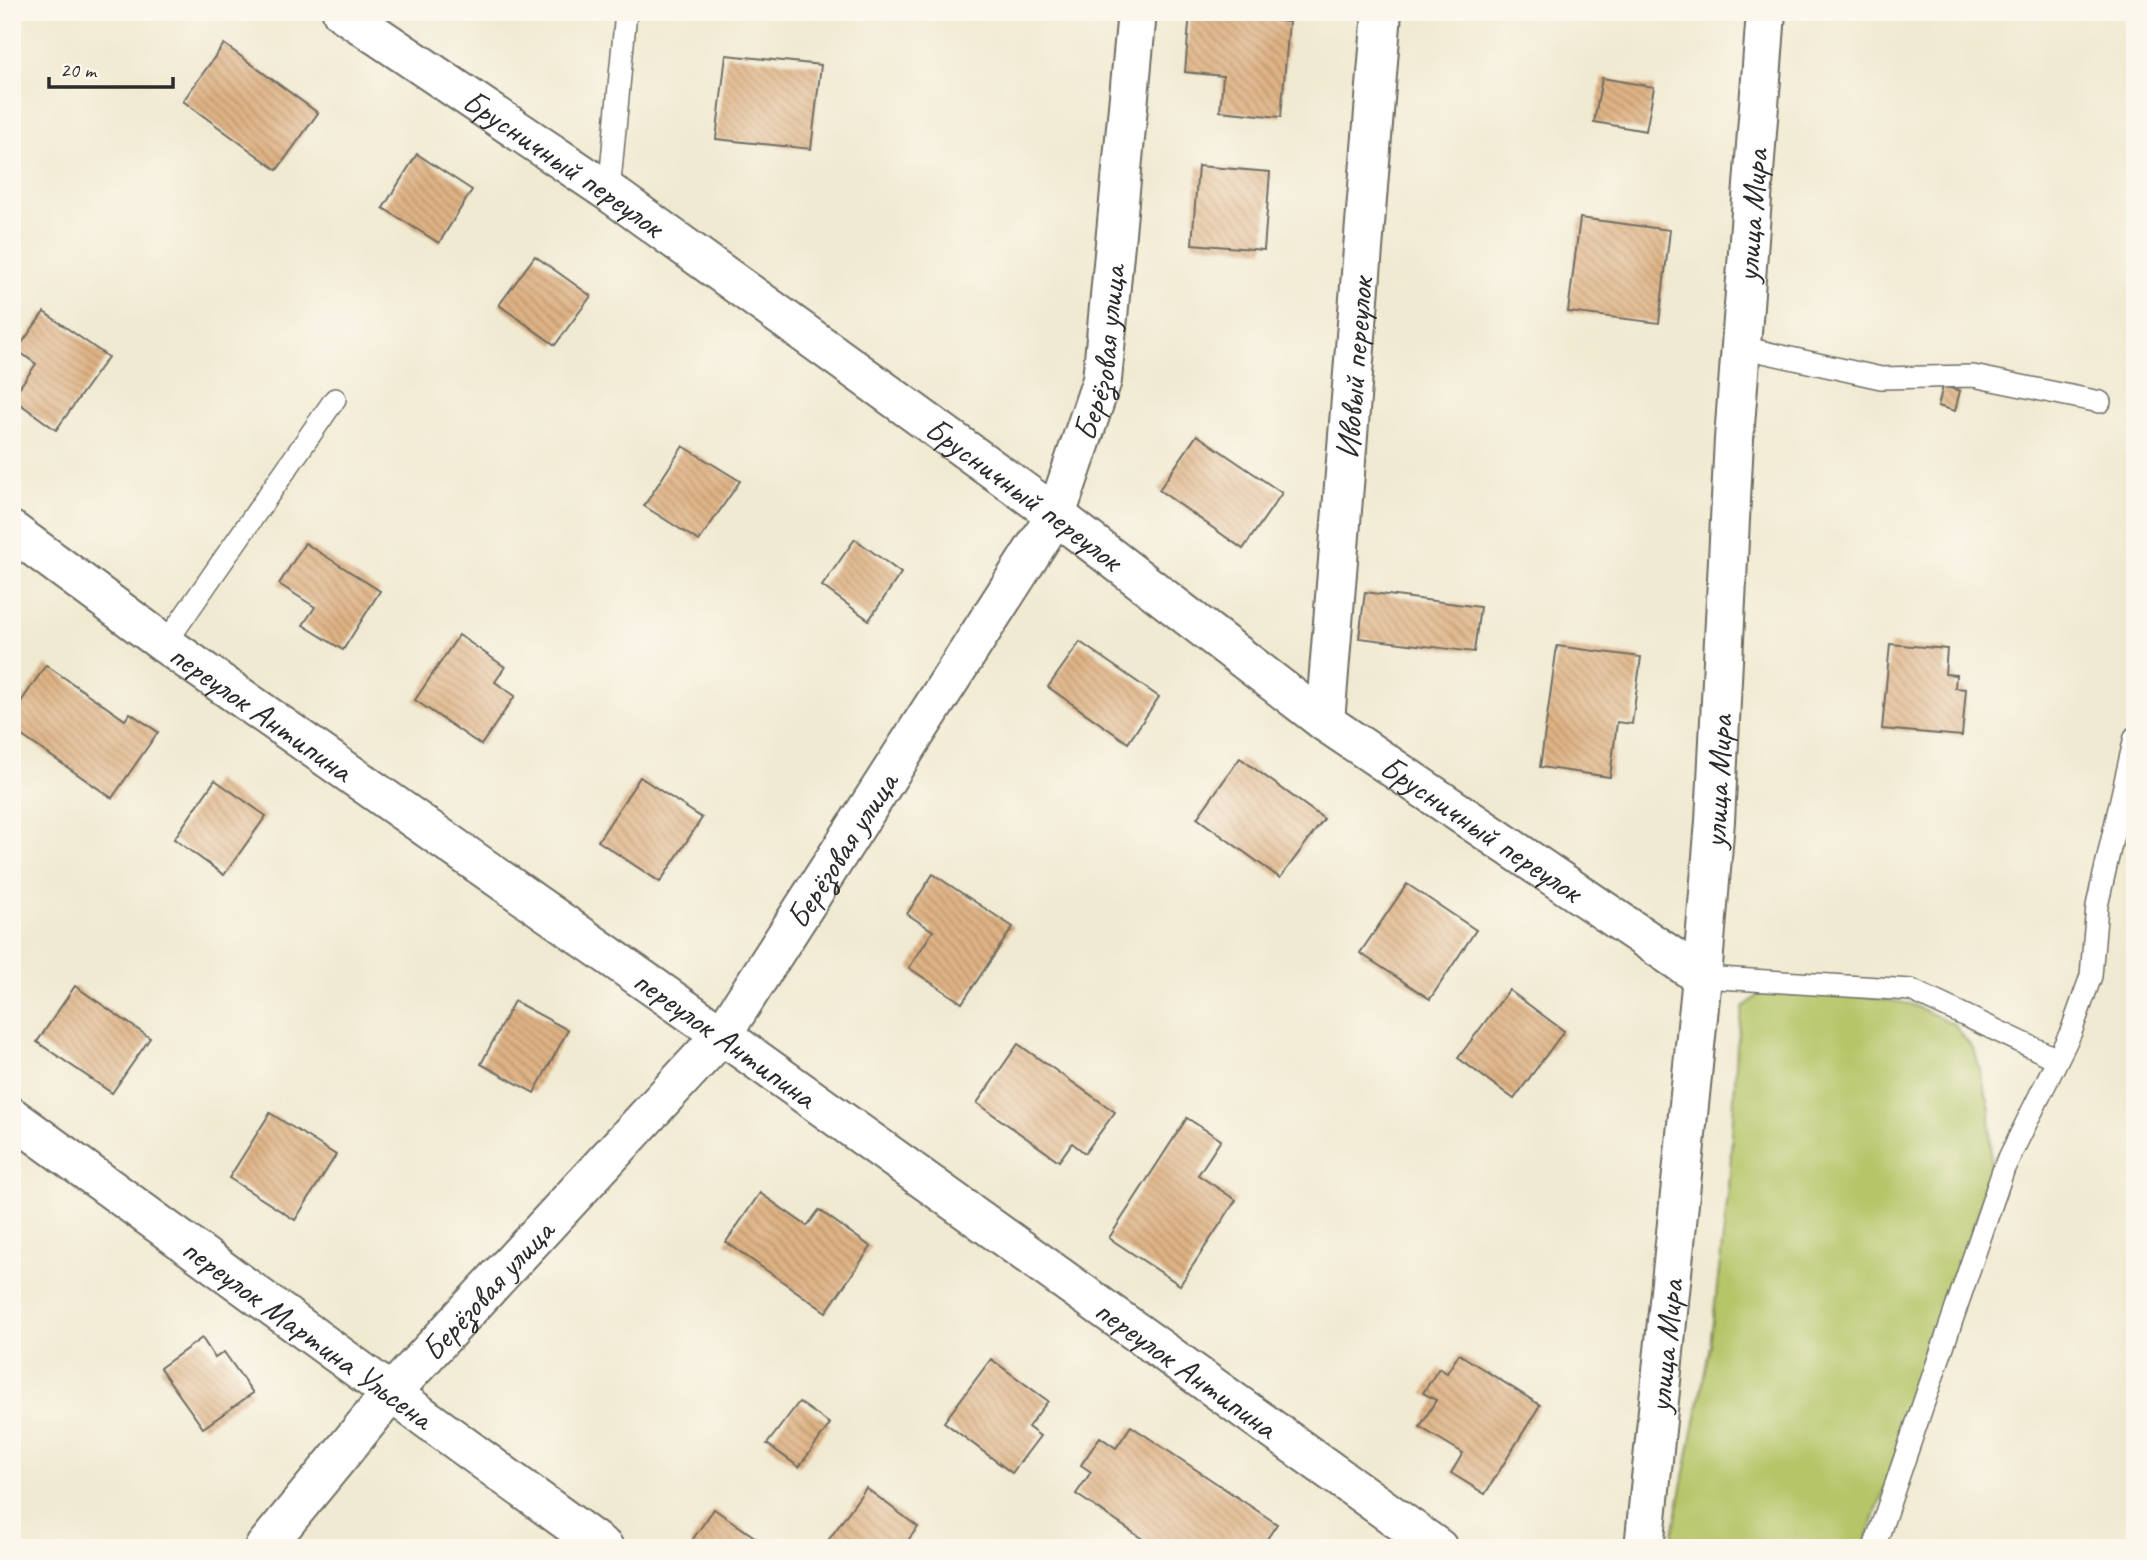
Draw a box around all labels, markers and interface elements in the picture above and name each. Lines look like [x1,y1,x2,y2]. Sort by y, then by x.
scale bar [49,46,173,90]
text: 20 m [60,57,98,83]
street label: Брусничный переулок [455,80,674,248]
street label: улица Мира [1726,146,1778,285]
street label: Берёзовая улица [1063,261,1135,446]
street label: Ивовый переулок [1326,273,1383,460]
street label: Брусничный переулок [917,408,1133,582]
street label: переулок Антипина [161,634,363,793]
street label: улица Мира [1693,712,1742,852]
street label: Брусничный переулок [1372,746,1592,913]
street label: Берёзовая улица [776,763,909,936]
street label: переулок Антипина [625,959,826,1119]
street label: Берёзовая улица [412,1209,564,1370]
street label: переулок Мартина Ульсена [174,1228,443,1440]
street label: улица Мира [1638,1276,1693,1416]
street label: переулок Антипина [1086,1289,1287,1450]

